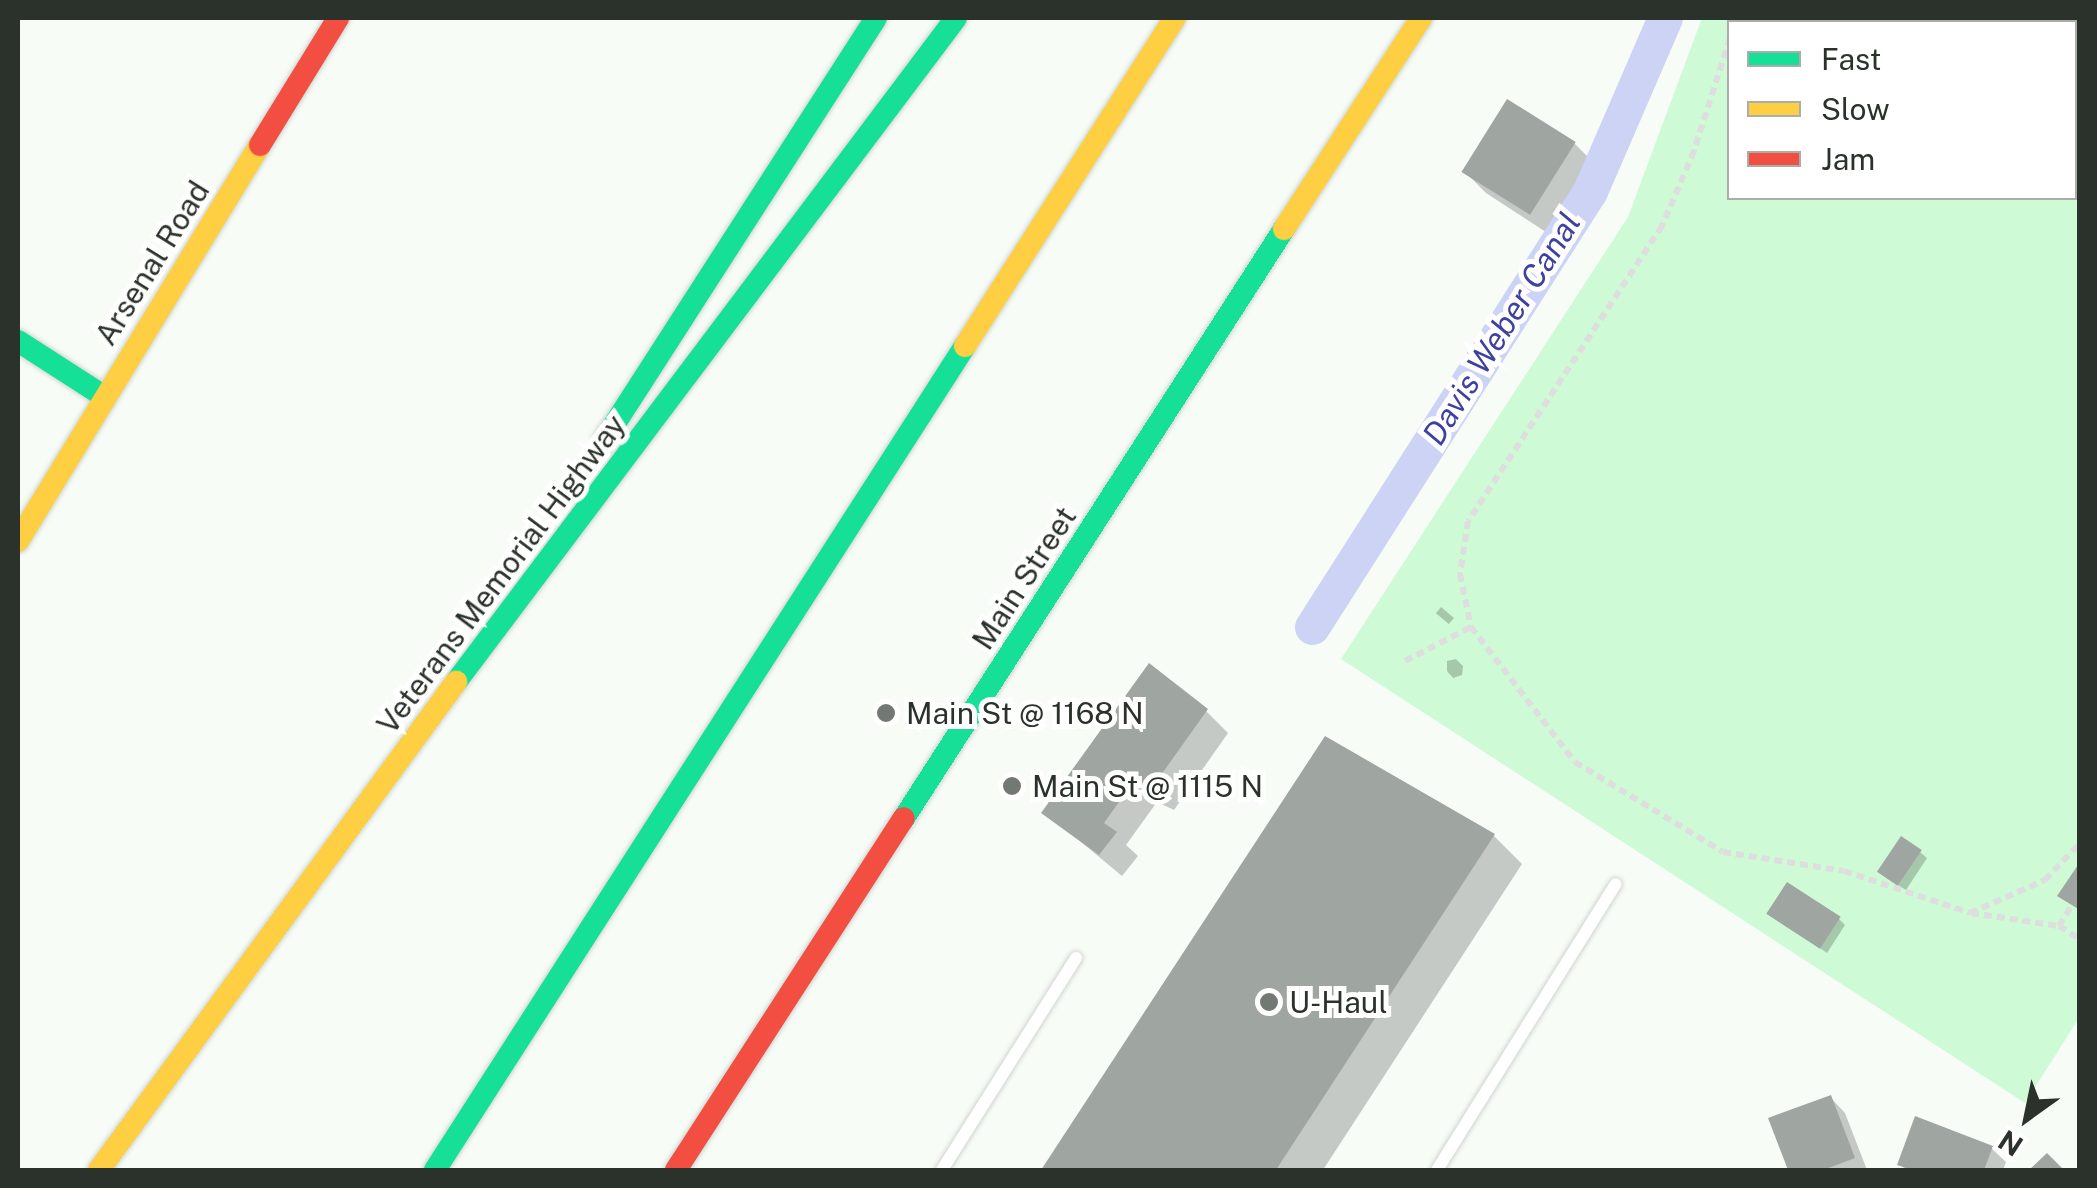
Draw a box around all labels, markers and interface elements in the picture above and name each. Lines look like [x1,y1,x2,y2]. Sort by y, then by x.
legend [1727,20,2077,200]
text: Fast [1821,41,1881,77]
text: Slow [1821,91,1890,127]
text: Jam [1821,141,1875,177]
street label: Arsenal Road [87,174,217,352]
water label: Davis Weber Canal [1415,205,1589,453]
street label: Veterans Memorial Highway [369,407,633,741]
street label: Main Street [965,500,1083,656]
place label: Main St @ 1168 N [906,695,1144,731]
marker: Main St @ 1168 N [875,702,897,724]
place label: Main St @ 1115 N [1032,768,1264,804]
marker: Main St @ 1115 N [1001,775,1023,797]
place label: U-Haul [1289,984,1388,1020]
marker: U-Haul [1258,991,1280,1013]
north arrow [1977,1068,2077,1168]
text: N [1992,1124,2029,1163]

